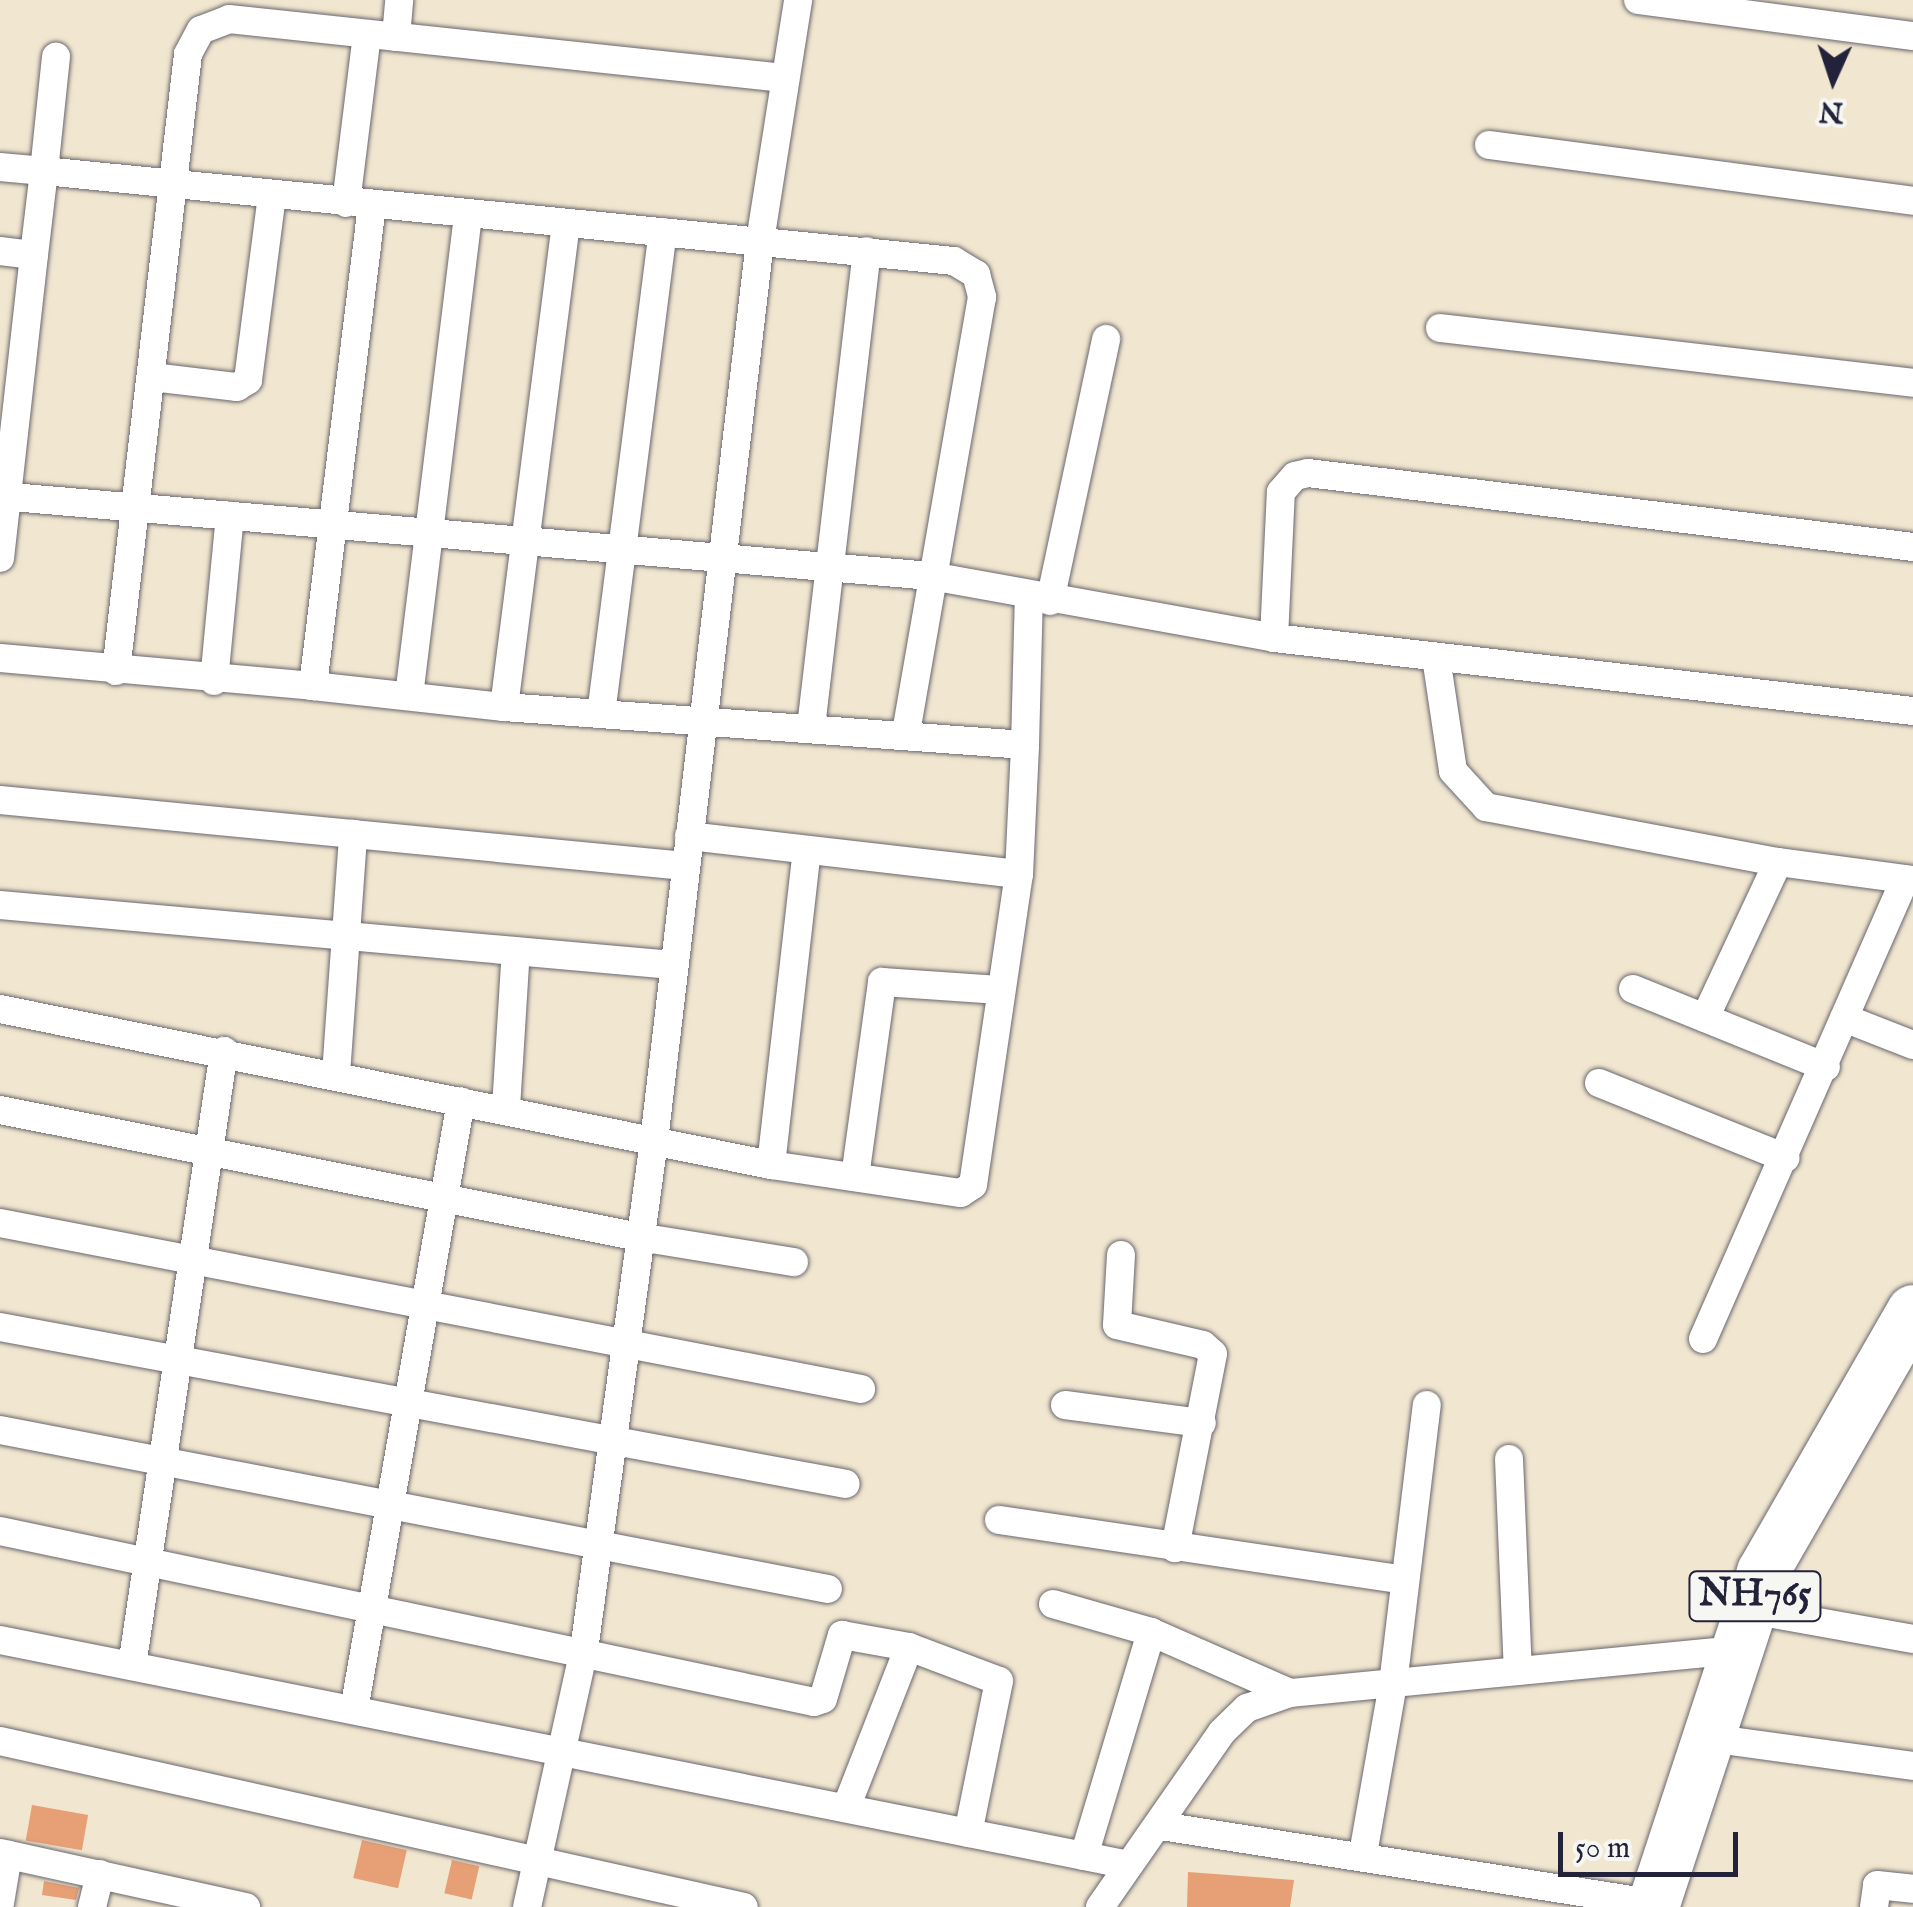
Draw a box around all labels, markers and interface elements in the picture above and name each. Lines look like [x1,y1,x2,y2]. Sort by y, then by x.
north arrow [1783,30,1883,130]
text: N [1818,92,1844,129]
road number: NH765 [1688,1563,1822,1629]
scale bar [1563,1812,1743,1874]
text: 50 m [1575,1830,1630,1868]

